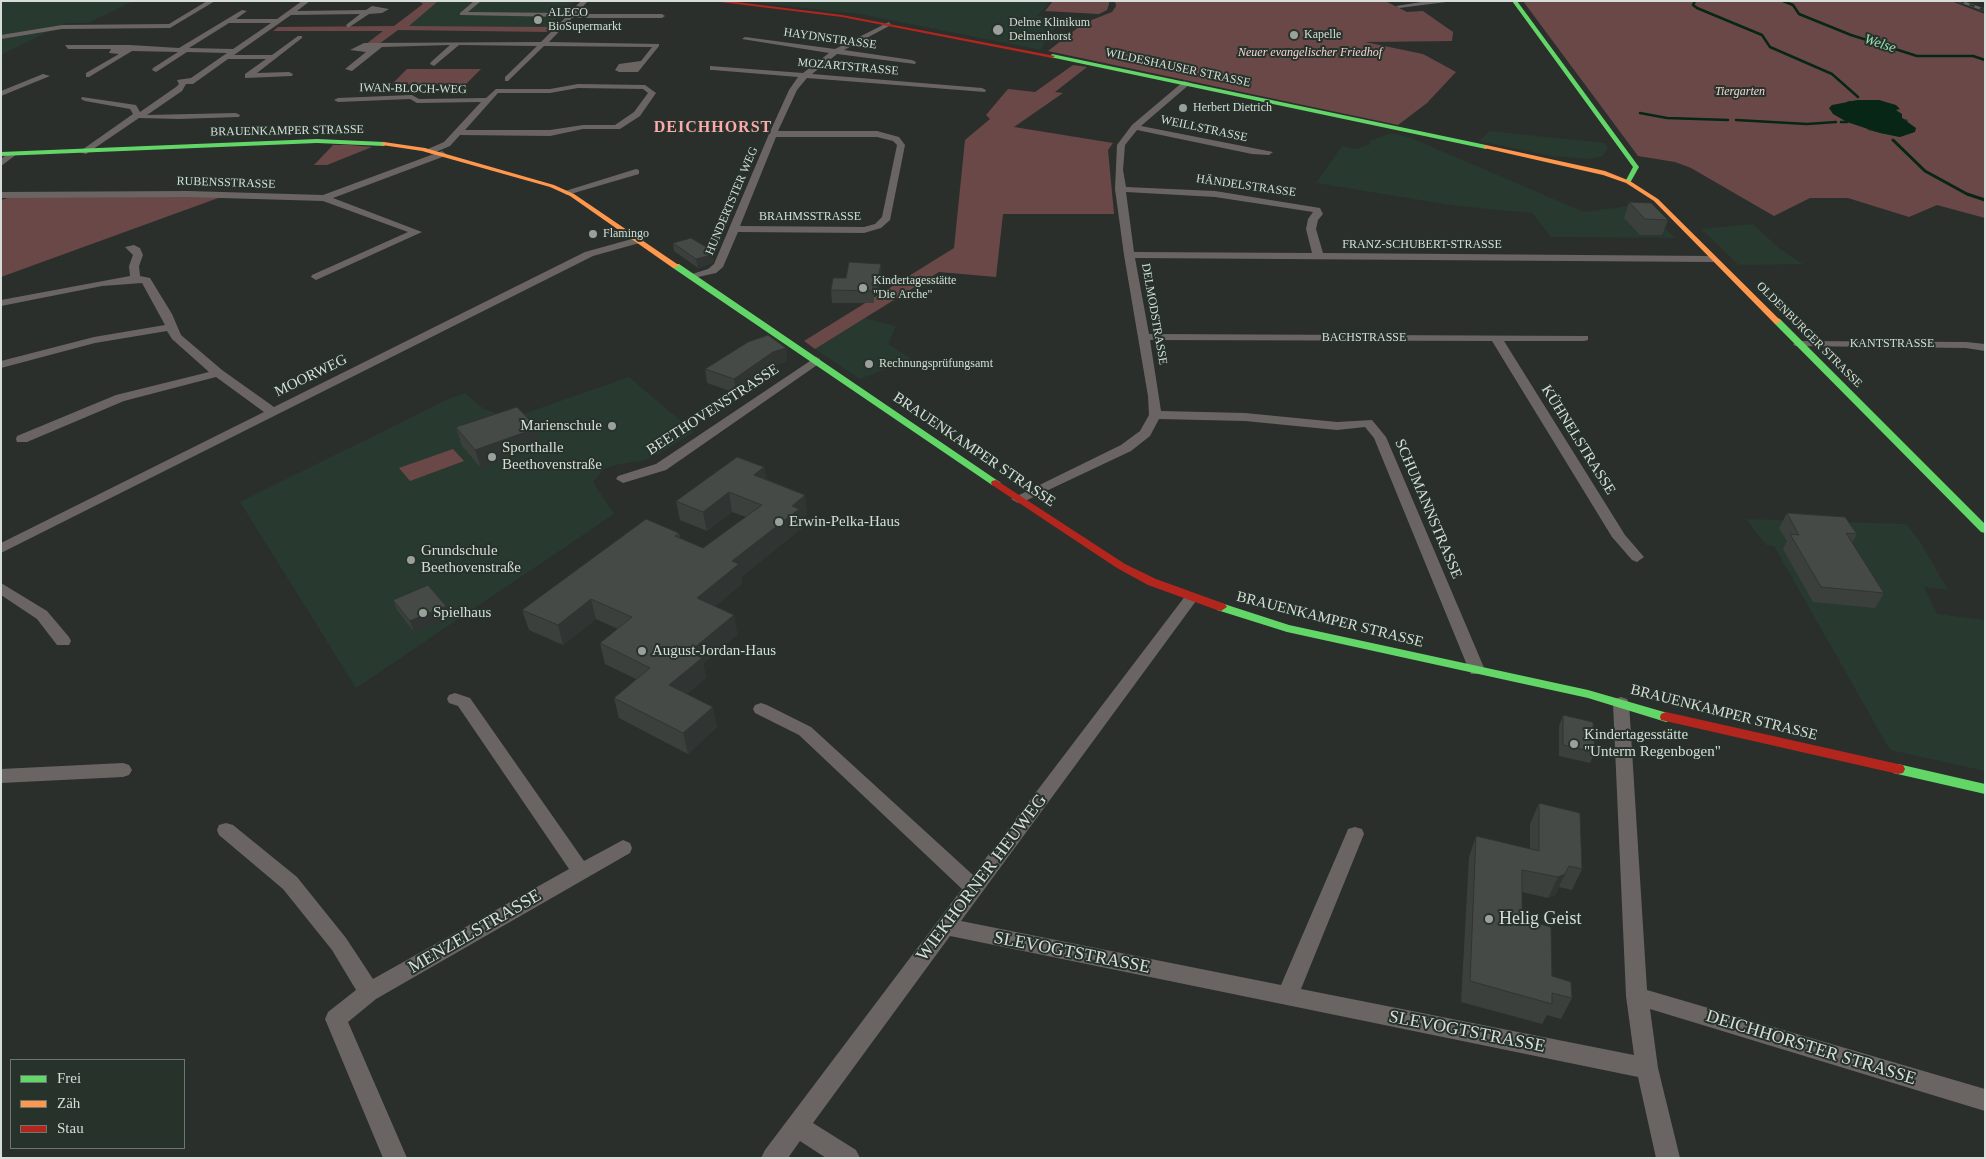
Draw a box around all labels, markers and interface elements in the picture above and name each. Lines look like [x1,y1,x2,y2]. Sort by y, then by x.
place label: ALECO BioSupermarkt [548,6,621,34]
marker: ALECO BioSupermarkt [532,14,544,26]
place label: Delme Klinikum Delmenhorst [1009,16,1090,44]
marker: Delme Klinikum Delmenhorst [991,23,1005,37]
street label: HAYDNSTRASSE [783,25,877,53]
place label: Kapelle [1304,28,1341,42]
marker: Kapelle [1288,29,1300,41]
water label: Welse [1862,31,1898,57]
street label: WILDESHAUSER STRASSE [1104,46,1252,90]
park label: Neuer evangelischer Friedhof [1238,46,1382,60]
street label: MOZARTSTRASSE [797,55,899,79]
street label: IWAN-BLOCH-WEG [359,81,467,97]
park label: Tiergarten [1715,85,1765,99]
place label: Herbert Dietrich [1193,101,1272,115]
marker: Herbert Dietrich [1177,102,1189,114]
street label: WEILLSTRASSE [1159,113,1249,145]
district label: DEICHHORST [653,118,773,138]
street label: BRAUENKAMPER STRASSE [210,122,364,140]
street label: HUNDERTSTER WEG [703,145,761,257]
street label: HÄNDELSTRASSE [1195,172,1297,200]
street label: RUBENSSTRASSE [176,174,276,192]
street label: BRAHMSSTRASSE [759,210,861,224]
place label: Flamingo [603,227,649,241]
marker: Flamingo [587,228,599,240]
street label: FRANZ-SCHUBERT-STRASSE [1342,238,1502,252]
street label: DELMODSTRASSE [1138,262,1170,366]
place label: Kindertagesstätte "Die Arche" [873,274,956,302]
street label: OLDENBURGER STRASSE [1753,279,1865,391]
marker: Kindertagesstätte "Die Arche" [857,282,869,294]
street label: BACHSTRASSE [1322,331,1406,345]
street label: KANTSTRASSE [1850,337,1934,351]
street label: MOORWEG [272,351,350,401]
place label: Rechnungsprüfungsamt [879,357,993,371]
marker: Rechnungsprüfungsamt [863,358,875,370]
street label: BEETHOVENSTRASSE [643,360,783,460]
street label: KÜHNELSTRASSE [1537,382,1619,498]
street label: BRAUENKAMPER STRASSE [889,389,1059,511]
place label: Marienschule [520,417,602,435]
marker: Marienschule [606,420,618,432]
street label: SCHUMANNSTRASSE [1390,436,1466,582]
place label: Sporthalle Beethovenstraße [502,439,602,474]
marker: Sporthalle Beethovenstraße [486,451,498,463]
place label: Erwin-Pelka-Haus [789,513,900,531]
marker: Erwin-Pelka-Haus [773,516,785,528]
place label: Grundschule Beethovenstraße [421,542,521,577]
marker: Grundschule Beethovenstraße [405,554,417,566]
street label: BRAUENKAMPER STRASSE [1235,588,1425,652]
place label: Spielhaus [433,604,491,622]
marker: Spielhaus [417,607,429,619]
place label: August-Jordan-Haus [652,642,776,660]
marker: August-Jordan-Haus [636,645,648,657]
street label: BRAUENKAMPER STRASSE [1629,681,1819,745]
place label: Kindertagesstätte "Unterm Regenbogen" [1584,726,1721,761]
marker: Kindertagesstätte "Unterm Regenbogen" [1568,738,1580,750]
street label: WIEKHORNER HEUWEG [912,790,1052,966]
street label: MENZELSTRASSE [405,885,545,979]
place label: Helig Geist [1499,908,1581,930]
marker: Helig Geist [1483,913,1495,925]
street label: SLEVOGTSTRASSE [992,927,1152,979]
street label: SLEVOGTSTRASSE [1387,1006,1547,1058]
street label: DEICHHORSTER STRASSE [1703,1006,1919,1090]
legend [10,1059,185,1149]
text: Frei [57,1070,81,1086]
text: Zäh [57,1095,80,1111]
text: Stau [57,1120,84,1136]

